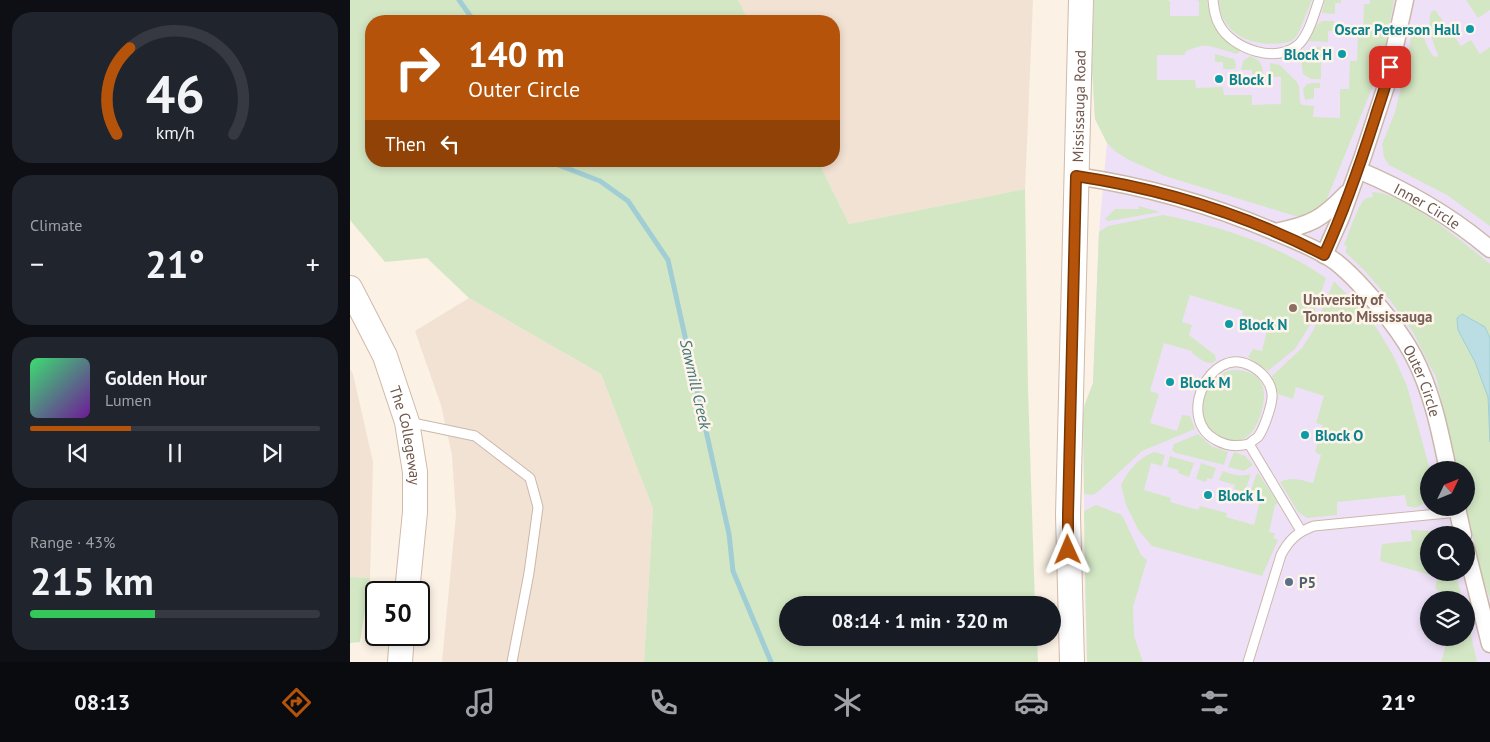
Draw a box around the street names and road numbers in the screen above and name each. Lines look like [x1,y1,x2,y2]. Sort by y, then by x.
street label: Mississauga Road [1067,50,1089,162]
street label: Inner Circle [1391,179,1464,233]
street label: Outer Circle [1399,341,1445,419]
street label: The Collegeway [386,383,425,485]

